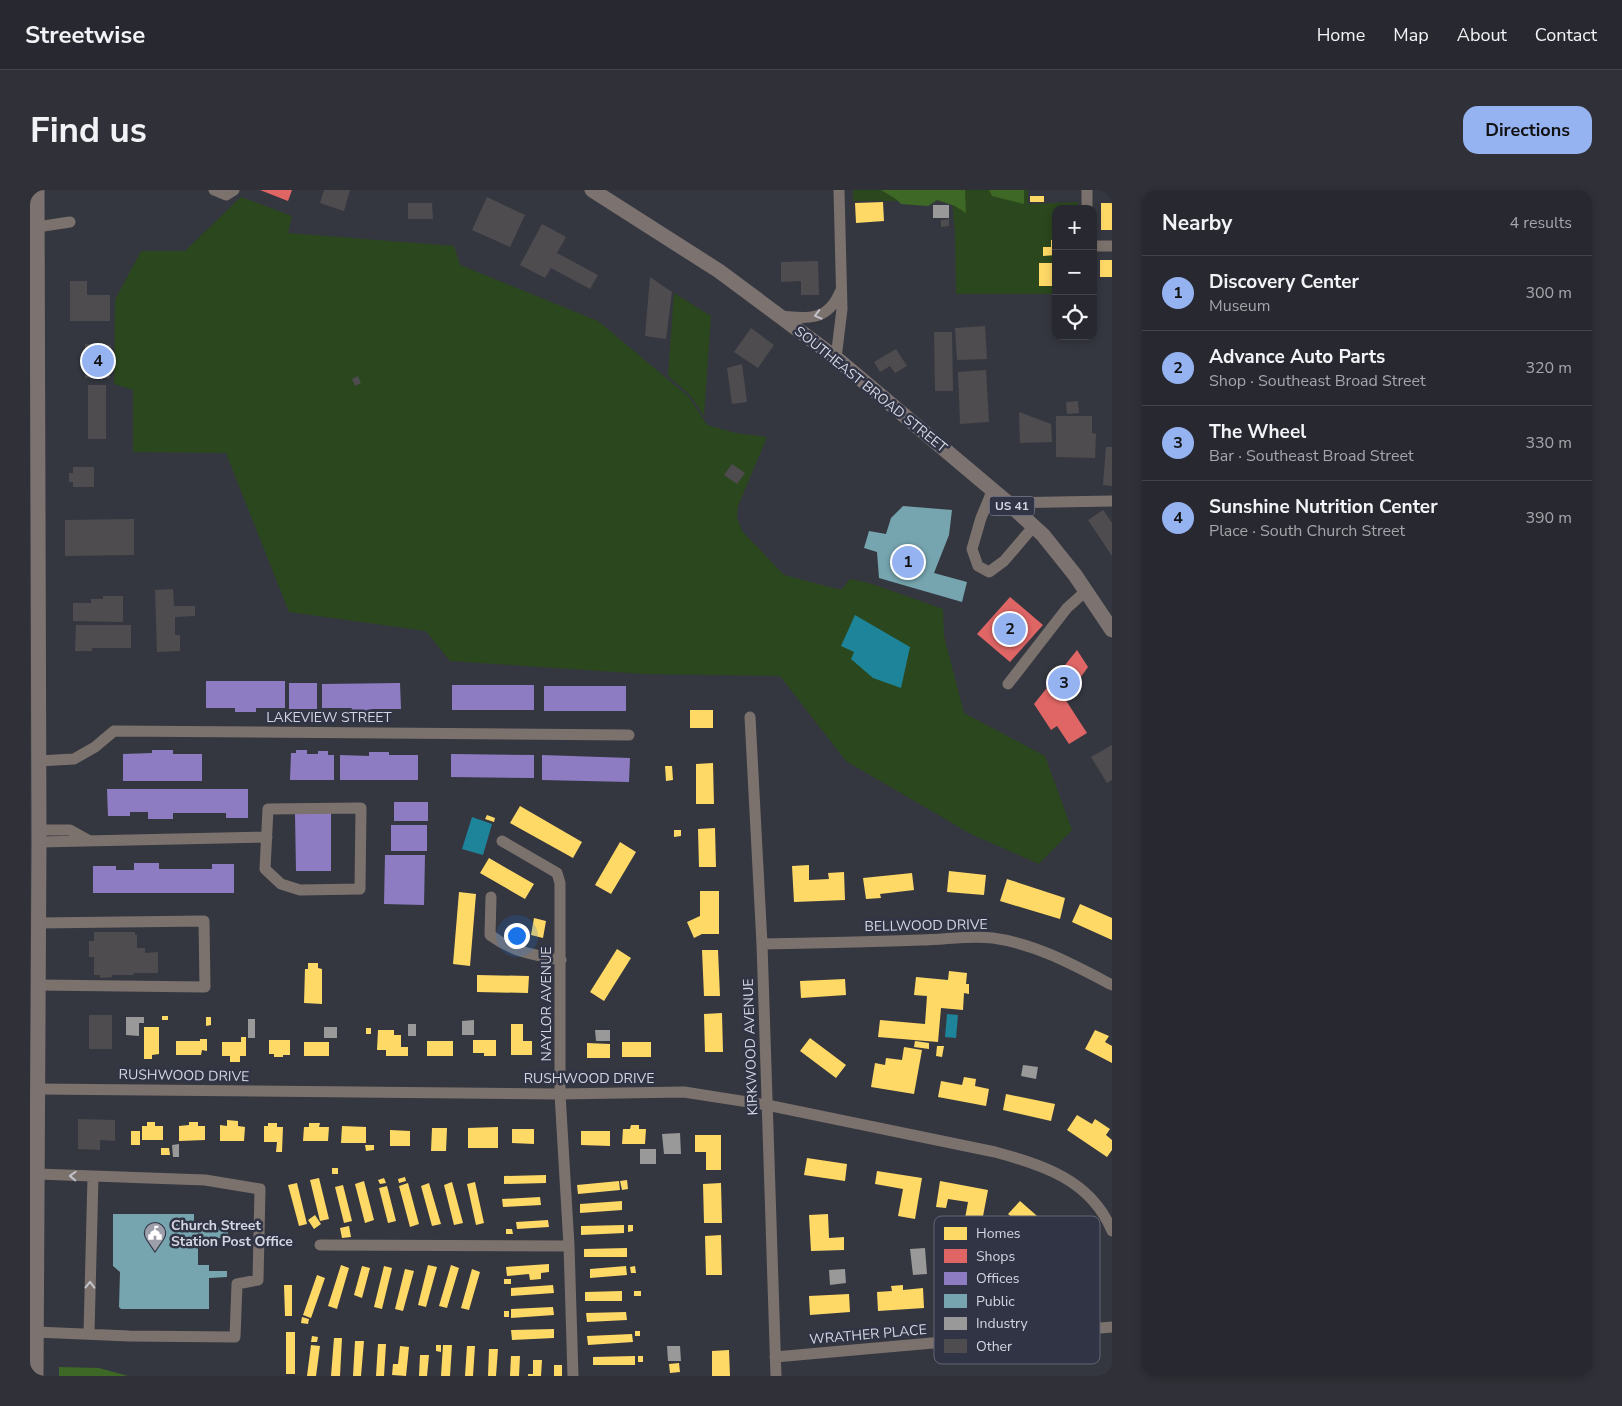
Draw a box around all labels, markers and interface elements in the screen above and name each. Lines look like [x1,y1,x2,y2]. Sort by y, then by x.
text: Streetwise [25,19,145,51]
text: Home [1317,23,1365,47]
text: Map [1393,23,1429,47]
text: About [1457,23,1507,47]
text: Contact [1535,23,1597,47]
button: Directions [1463,106,1592,154]
text: Find us [30,107,147,154]
map controls [1052,205,1097,340]
button: + [1052,205,1097,250]
text: Nearby [1162,209,1232,237]
text: 4 results [1510,212,1572,234]
button: − [1052,250,1097,295]
text: Discovery Center [1209,269,1359,295]
text: 1 [1173,282,1183,304]
text: 300 m [1525,282,1572,304]
button: locate [1052,295,1097,340]
text: Museum [1209,295,1271,317]
one-way arrow [814,309,822,319]
street label: SOUTHEAST BROAD STREET [790,322,951,457]
pin: 4 [82,342,114,380]
text: Advance Auto Parts [1209,344,1385,370]
text: 2 [1173,357,1183,379]
text: 320 m [1525,357,1572,379]
text: Shop · Southeast Broad Street [1209,370,1426,392]
text: The Wheel [1209,419,1306,445]
text: 3 [1173,432,1183,454]
text: 330 m [1525,432,1572,454]
text: Bar · Southeast Broad Street [1209,445,1414,467]
text: Sunshine Nutrition Center [1209,494,1438,520]
road number: US 41 [990,496,1034,516]
text: 4 [1173,507,1183,529]
text: 390 m [1525,507,1572,529]
text: Place · South Church Street [1209,520,1405,542]
pin: 1 [892,543,924,581]
pin: 2 [994,610,1026,648]
pin: 3 [1048,664,1080,702]
street label: LAKEVIEW STREET [266,708,392,727]
street label: BELLWOOD DRIVE [864,915,988,936]
your location [504,923,530,949]
street label: NAYLOR AVENUE [537,947,556,1062]
street label: KIRKWOOD AVENUE [739,978,762,1116]
street label: RUSHWOOD DRIVE [119,1065,249,1086]
street label: RUSHWOOD DRIVE [524,1069,654,1088]
one-way arrow [68,1171,76,1181]
place label: Church Street Station Post Office [171,1216,293,1251]
legend [934,1216,1100,1364]
public building icon: Church Street Station Post Office [143,1221,167,1252]
text: Homes [976,1224,1021,1243]
text: Shops [976,1247,1016,1266]
text: Offices [976,1269,1020,1288]
one-way arrow [85,1280,95,1288]
text: Public [976,1292,1015,1311]
text: Industry [976,1314,1029,1333]
street label: WRATHER PLACE [809,1320,928,1349]
text: Other [976,1337,1012,1356]

